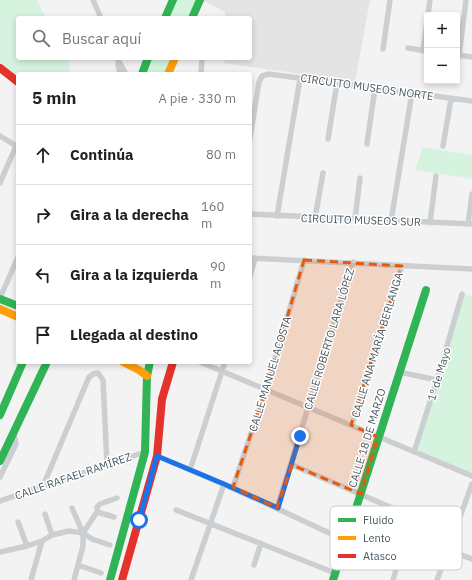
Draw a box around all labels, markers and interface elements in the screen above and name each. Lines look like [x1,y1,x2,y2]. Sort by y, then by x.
map controls [424,12,460,84]
button: + [424,12,460,48]
search box [16,16,252,60]
icon: search [30,27,52,49]
text: Buscar aquí [62,29,141,48]
button: − [424,48,460,84]
street label: CIRCUITO MUSEOS NORTE [300,71,434,103]
text: 5 min [32,87,76,109]
text: A pie · 330 m [158,90,236,107]
icon: ahead [32,144,54,166]
text: Continúa [70,145,134,164]
text: 80 m [206,146,236,163]
text: 160 m [201,198,224,232]
icon: right [32,204,54,226]
text: Gira a la derecha [70,205,189,224]
street label: CIRCUITO MUSEOS SUR [301,211,421,229]
text: 90 m [210,258,226,292]
icon: left [32,264,54,286]
text: Gira a la izquierda [70,265,198,284]
street label: CALLE ROBERTO LARA LÓPEZ [301,266,357,412]
street label: CALLE ANA MARÍA BERLANGA [348,271,406,419]
street label: CALLE MANUEL ACOSTA [246,315,294,433]
icon: arrive [32,324,54,346]
text: Llegada al destino [70,325,198,344]
street label: 1º de Mayo [424,346,454,402]
street label: CALLE 18 DE MARZO [345,386,389,489]
route end [291,427,309,445]
street label: CALLE RAFAEL RAMÍREZ [13,449,133,503]
legend [330,506,462,570]
route start [130,511,148,529]
text: Fluido [363,513,394,527]
text: Lento [363,531,391,545]
text: Atasco [363,549,397,563]

